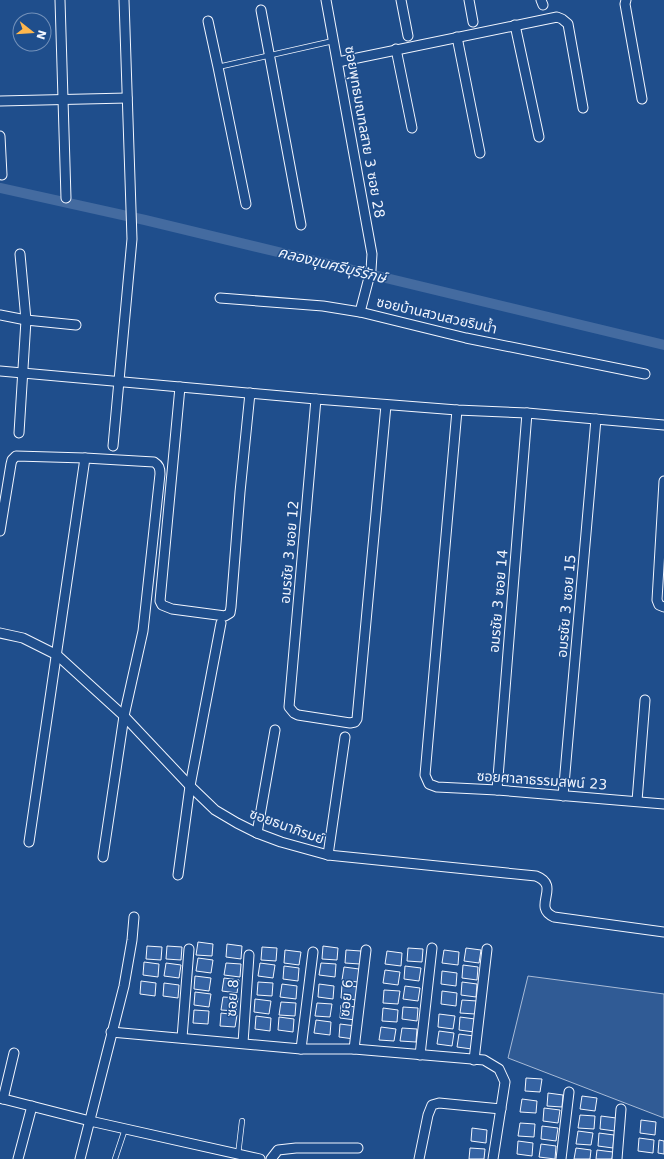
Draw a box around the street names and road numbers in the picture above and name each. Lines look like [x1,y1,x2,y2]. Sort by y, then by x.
street label: ซอยพุทธมณฑลสาย 3 ซอย 28 [341,45,388,219]
street label: ซอยบ้านสวนสวยริมน้ำ [375,291,499,337]
street label: อมรชัย 3 ซอย 12 [277,500,301,604]
street label: อมรชัย 3 ซอย 14 [486,549,510,653]
street label: อมรชัย 3 ซอย 15 [554,554,578,658]
street label: ซอยศาลาธรรมสพน์ 23 [476,767,608,793]
street label: ซอยธนาภิรมย์ [248,805,327,847]
street label: ซอย 6 [336,978,356,1017]
street label: ซอย 8 [223,979,241,1017]

